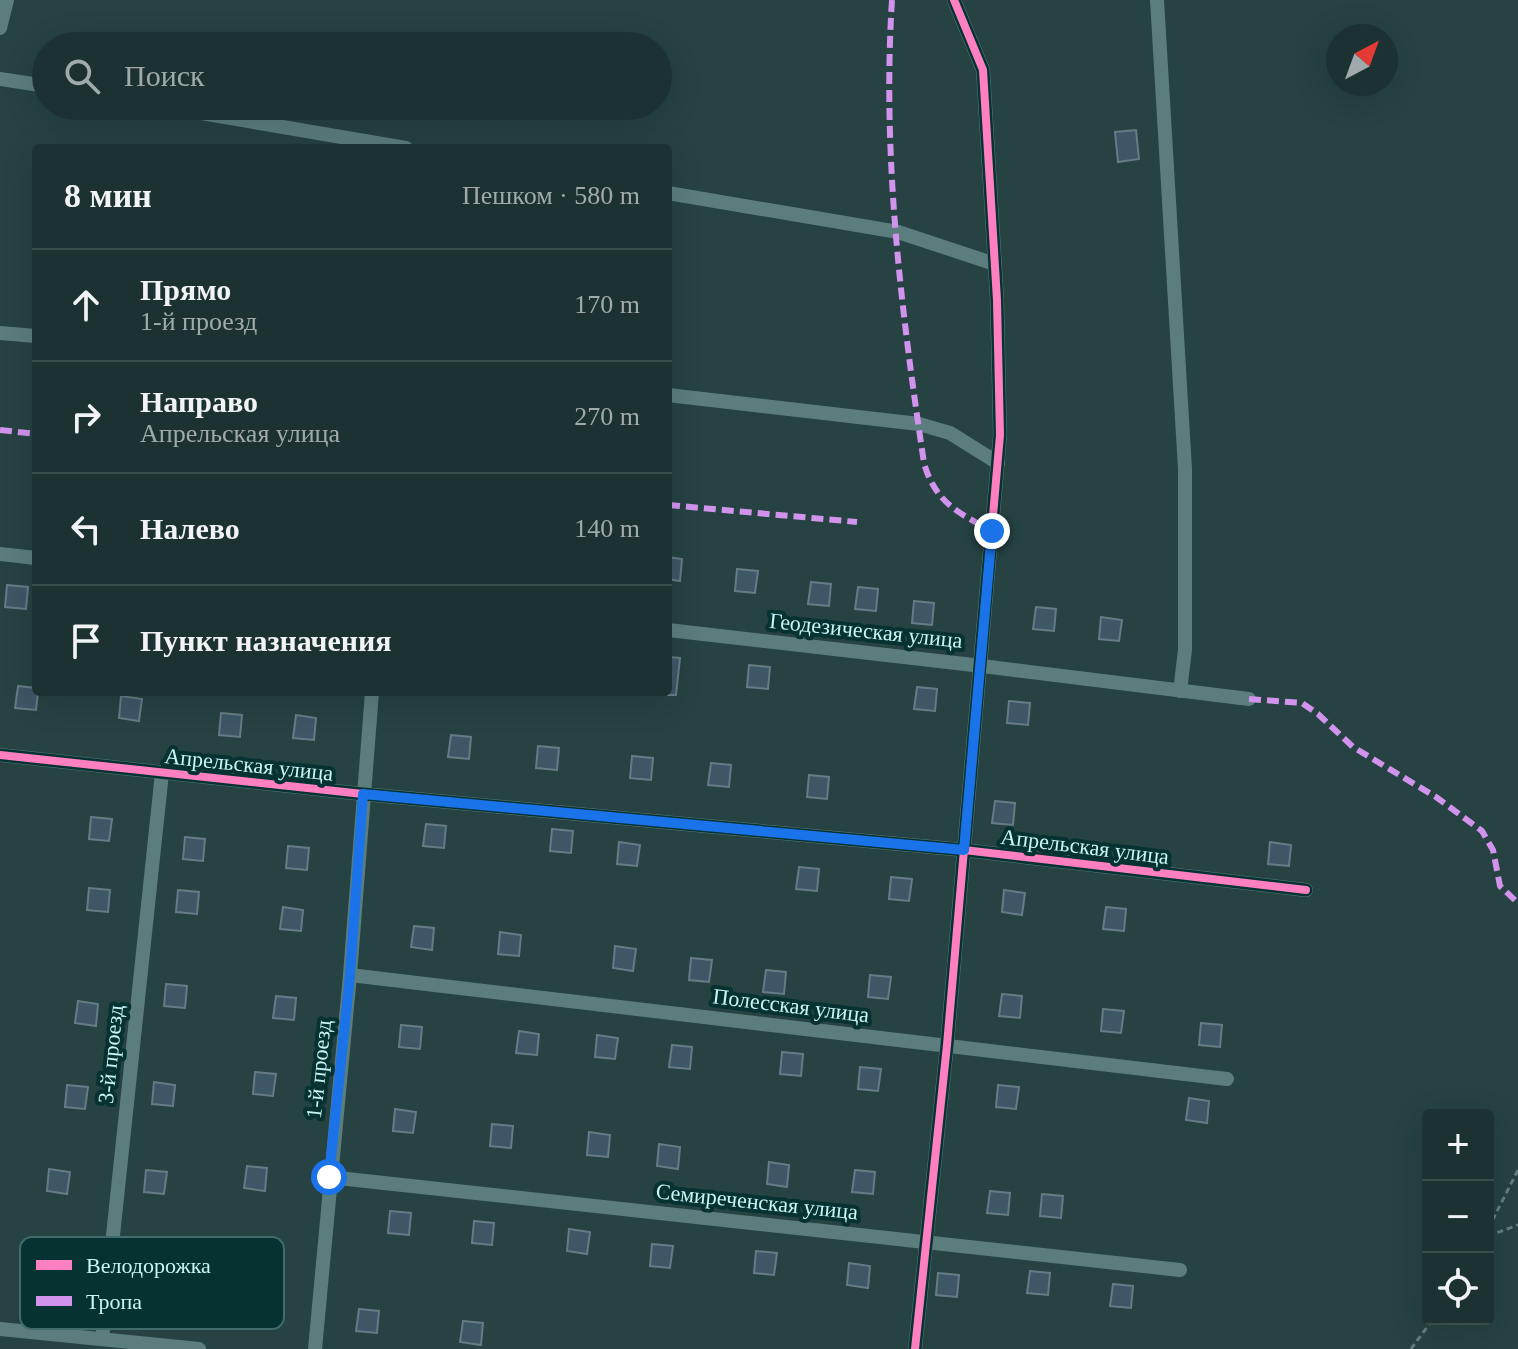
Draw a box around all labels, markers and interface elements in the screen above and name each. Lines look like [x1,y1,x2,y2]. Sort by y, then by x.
north arrow [1326,24,1398,96]
search box [32,32,672,120]
icon: search [60,54,104,98]
text: Поиск [124,59,205,92]
text: 8 мин [64,177,152,214]
text: Пешком · 580 m [462,181,640,210]
text: Прямо [140,273,231,306]
icon: ahead [64,283,108,327]
text: 170 m [574,290,640,319]
text: 1-й проезд [140,307,257,336]
text: Направо [140,385,258,418]
icon: right [64,395,108,439]
text: 270 m [574,402,640,431]
text: Апрельская улица [140,419,340,448]
icon: left [64,507,108,551]
text: Налево [140,512,240,545]
route end [974,513,1010,549]
text: 140 m [574,514,640,543]
street label: Геодезическая улица [768,608,964,653]
icon: arrive [64,619,108,663]
text: Пункт назначения [140,624,392,657]
street label: Апрельская улица [163,743,335,786]
street label: Апрельская улица [999,824,1171,869]
street label: Полесская улица [711,983,871,1028]
street label: 3-й проезд [93,1003,128,1105]
street label: 1-й проезд [301,1018,336,1120]
map controls [1422,1109,1494,1325]
button: + [1422,1109,1494,1181]
route start [311,1159,347,1195]
street label: Семиреченская улица [655,1178,859,1225]
button: − [1422,1181,1494,1253]
legend [20,1237,284,1329]
text: Велодорожка [86,1253,211,1278]
button: locate [1422,1253,1494,1325]
text: Тропа [86,1289,142,1314]

